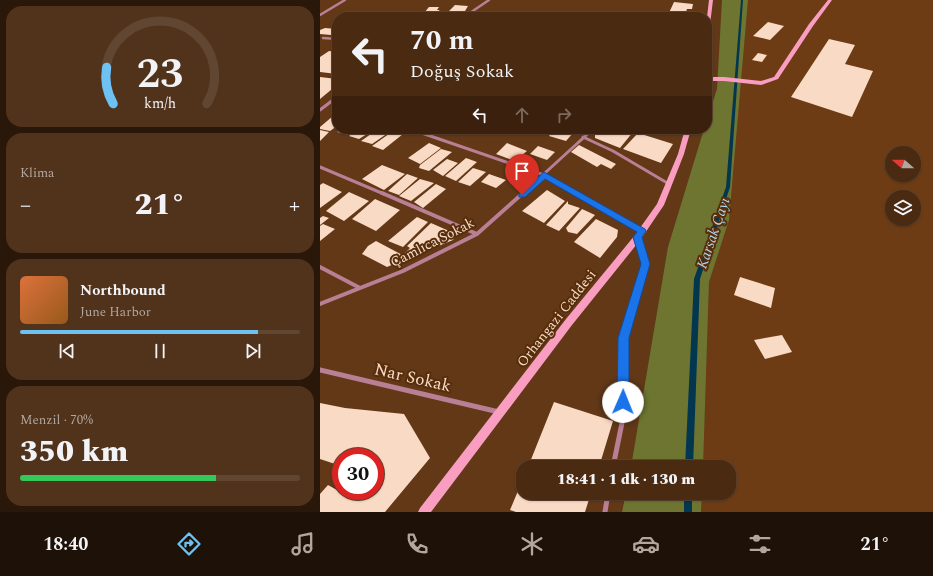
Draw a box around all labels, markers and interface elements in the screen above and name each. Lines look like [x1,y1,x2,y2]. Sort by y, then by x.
text: 70 m [410,19,474,62]
icon: left [344,28,396,80]
text: 23 [137,43,183,106]
text: Doğuş Sokak [410,58,514,85]
text: km/h [144,93,176,115]
icon: left [469,104,491,126]
icon: ahead [511,104,533,126]
icon: right [553,104,575,126]
north arrow [885,146,921,182]
map controls [885,146,921,226]
pin [505,154,539,195]
icon: arrive [511,160,533,182]
text: Klima [20,163,54,183]
text: 21° [135,182,186,228]
text: − [20,189,31,222]
text: + [289,189,300,222]
button: layers [885,190,921,226]
water label: Karsak Çayı [691,194,736,272]
street label: Çamlıca Sokak [386,212,478,273]
street label: Orhangazi Caddesi [512,265,601,371]
text: Northbound [80,279,166,302]
text: June Harbor [80,302,151,322]
icon: previous [56,340,78,362]
icon: pause [149,340,171,362]
icon: next [242,340,264,362]
street label: Nar Sokak [372,357,454,400]
position arrow [602,381,644,423]
text: Menzil · 70% [20,410,93,430]
text: 350 km [20,429,128,475]
speed limit sign: 30 [332,448,384,500]
text: 18:41 · 1 dk · 130 m [557,468,695,491]
icon: directions [175,530,203,558]
icon: music [289,530,317,558]
icon: phone [403,530,431,558]
icon: climate [518,530,546,558]
icon: car [632,530,660,558]
icon: filters [746,530,774,558]
text: 18:40 [43,531,88,558]
text: 21° [861,531,890,558]

